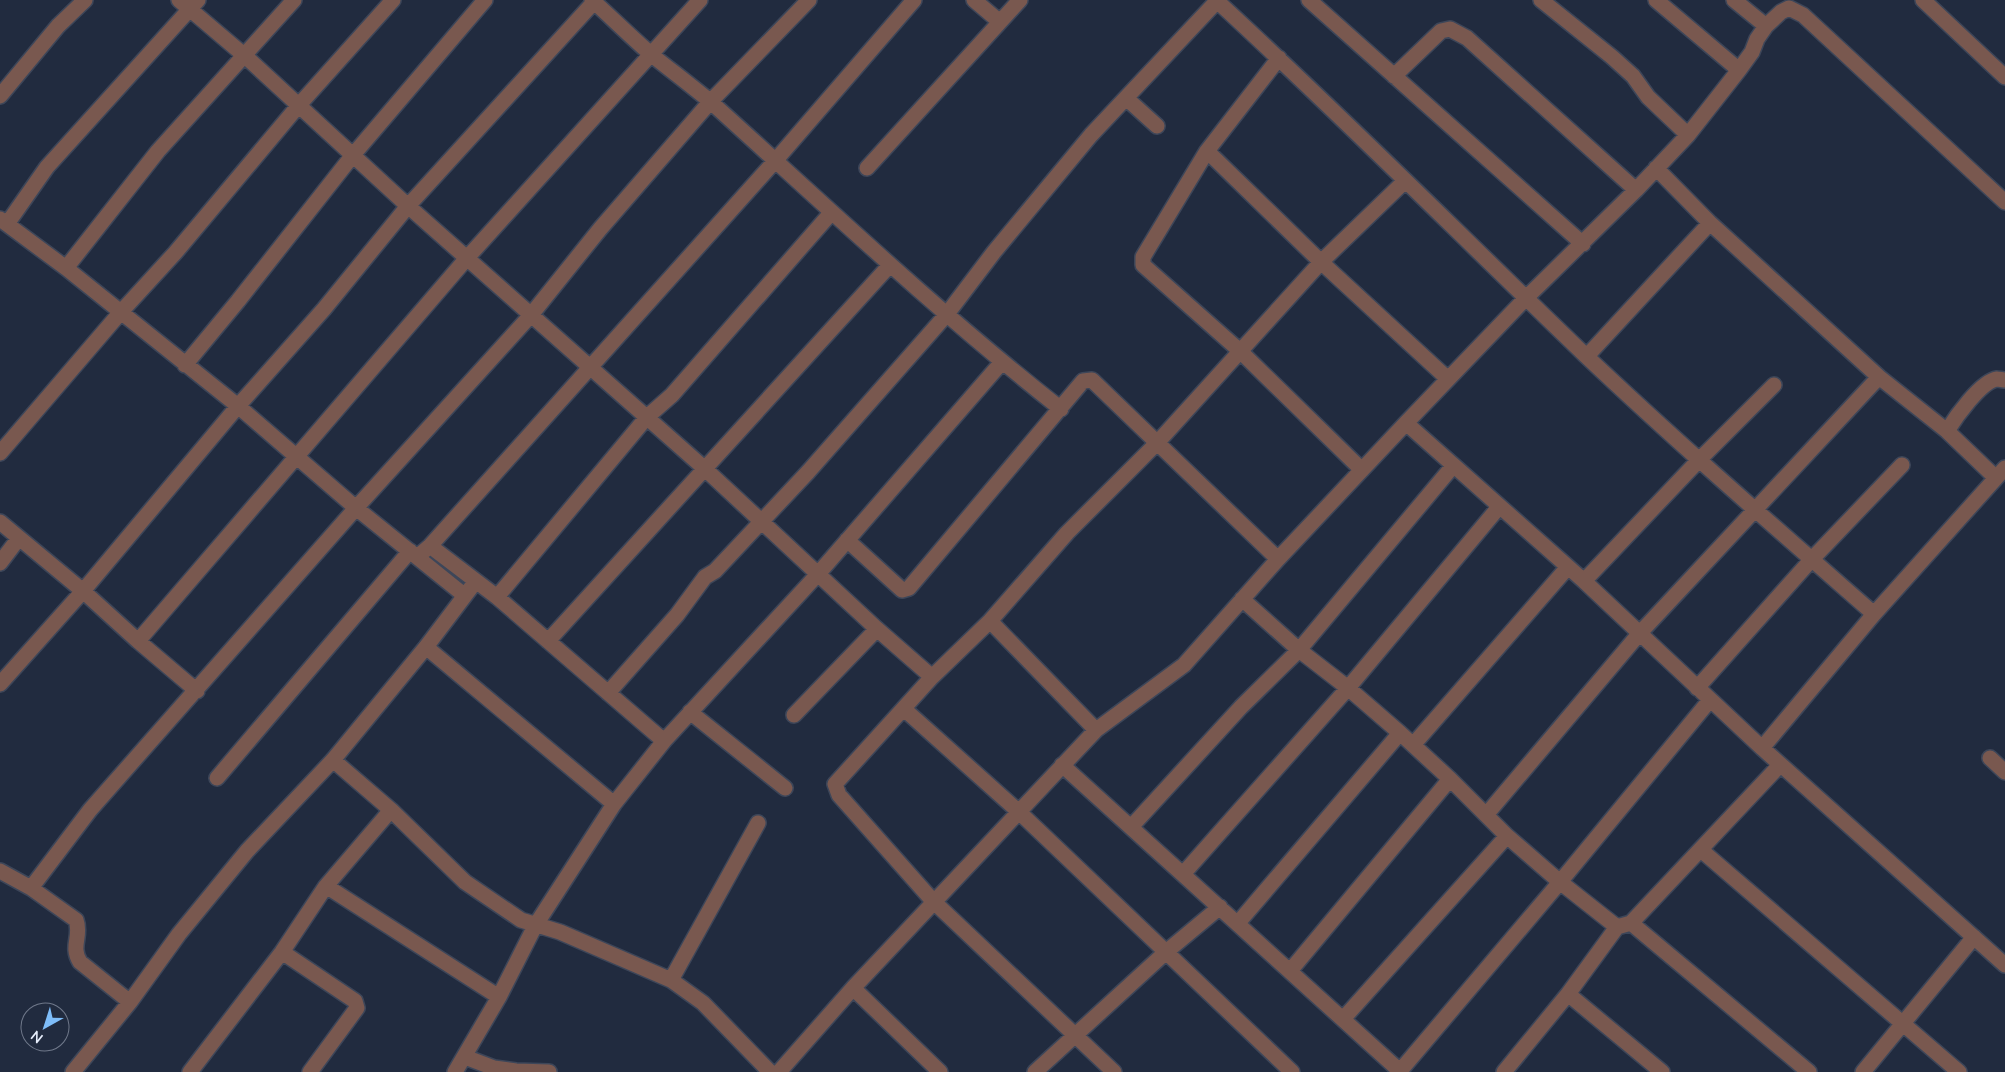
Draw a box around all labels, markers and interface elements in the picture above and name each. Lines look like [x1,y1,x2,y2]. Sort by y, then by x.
north arrow [20,1002,70,1052]
text: N [27,1026,47,1047]

